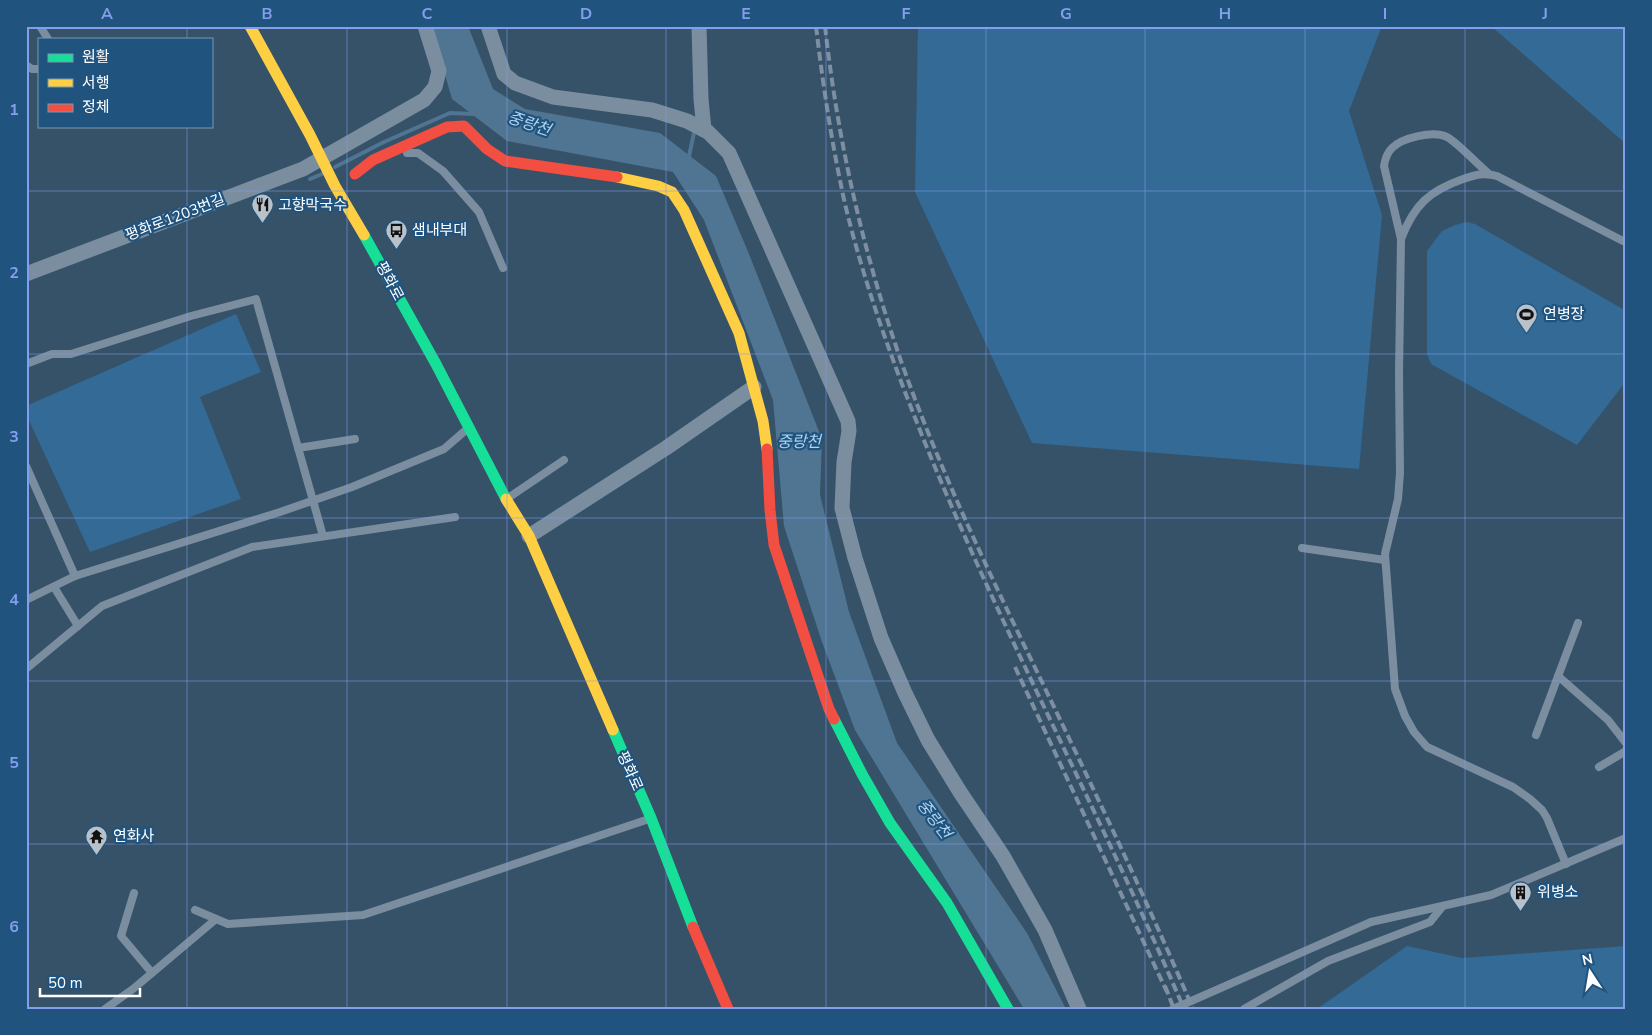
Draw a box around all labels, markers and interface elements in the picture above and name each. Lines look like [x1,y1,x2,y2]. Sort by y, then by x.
text: A [101,3,113,25]
text: B [261,3,273,25]
text: C [422,3,433,25]
text: D [580,3,592,25]
text: E [741,3,751,25]
text: F [902,3,911,25]
text: G [1060,3,1072,25]
text: H [1219,3,1231,25]
text: I [1383,3,1387,25]
text: J [1541,3,1548,25]
legend [38,38,212,128]
text: 원활 [82,47,110,67]
text: 서행 [82,73,110,93]
text: 정체 [82,97,110,117]
text: 1 [9,99,19,121]
water label: 중랑천 [505,106,556,142]
street label: 평화로1203번길 [122,189,228,245]
restaurant icon: 고향막국수 [250,193,274,224]
place label: 고향막국수 [278,195,347,215]
bus stop icon: 샘내부대 [384,218,408,249]
place label: 샘내부대 [412,220,467,240]
street label: 평화로 [371,258,409,304]
text: 2 [9,262,19,284]
sports icon: 연병장 [1515,302,1539,333]
place label: 연병장 [1543,304,1585,324]
text: 3 [9,426,19,448]
water label: 중랑천 [777,431,823,453]
text: 4 [9,589,19,611]
street label: 평화로 [612,748,648,794]
text: 5 [9,752,19,774]
water label: 중랑천 [912,795,957,845]
temple icon: 연화사 [85,824,109,855]
place label: 연화사 [113,826,155,846]
building icon: 위병소 [1509,880,1533,911]
place label: 위병소 [1537,882,1579,902]
text: 6 [9,916,19,938]
north arrow [1564,948,1614,998]
text: N [1580,949,1595,970]
scale bar [40,965,140,997]
text: 50 m [48,973,83,993]

